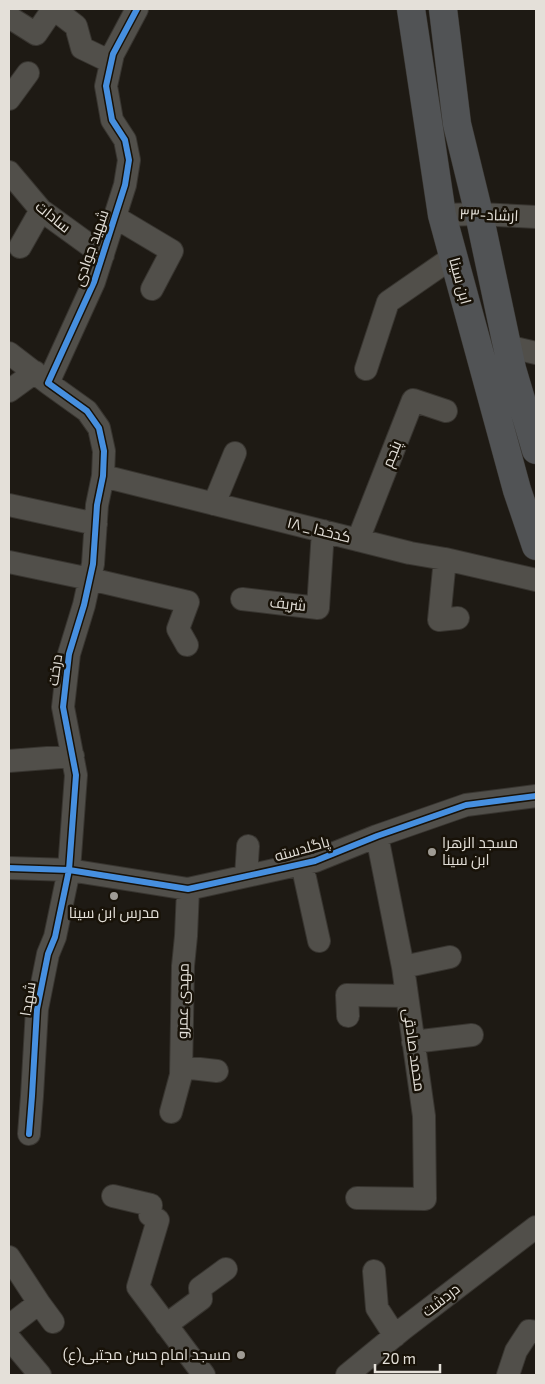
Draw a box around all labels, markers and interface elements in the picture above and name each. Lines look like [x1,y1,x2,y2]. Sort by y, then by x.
street label: سادات [32,197,75,236]
street label: ۳۳-ارشاد [459,204,519,225]
street label: شهید جوادی [69,207,113,289]
street label: ابن سینا [444,255,476,307]
street label: پنجم [378,438,406,470]
street label: ۱۸ _ کدخدا [285,512,353,546]
street label: شریف [269,592,307,615]
street label: درخت [43,653,66,687]
street label: پاگلدسته [272,832,332,866]
place label: مسجد الزهرا ابن سینا [442,833,518,870]
marker: مسجد الزهرا ابن سینا [426,846,438,858]
marker: مدرس ابن سینا [108,890,120,902]
place label: مدرس ابن سینا [69,903,159,923]
street label: مهدی عمرو [172,963,194,1039]
street label: شهدا [15,980,41,1018]
street label: محمد صادقی [398,1007,430,1093]
street label: دردشت [418,1279,464,1320]
scale bar [375,1342,440,1374]
place label: مسجد امام حسن مجتبی(ع) [63,1345,231,1366]
marker: مسجد امام حسن مجتبی(ع) [235,1349,247,1361]
text: 20 m [382,1349,416,1367]

